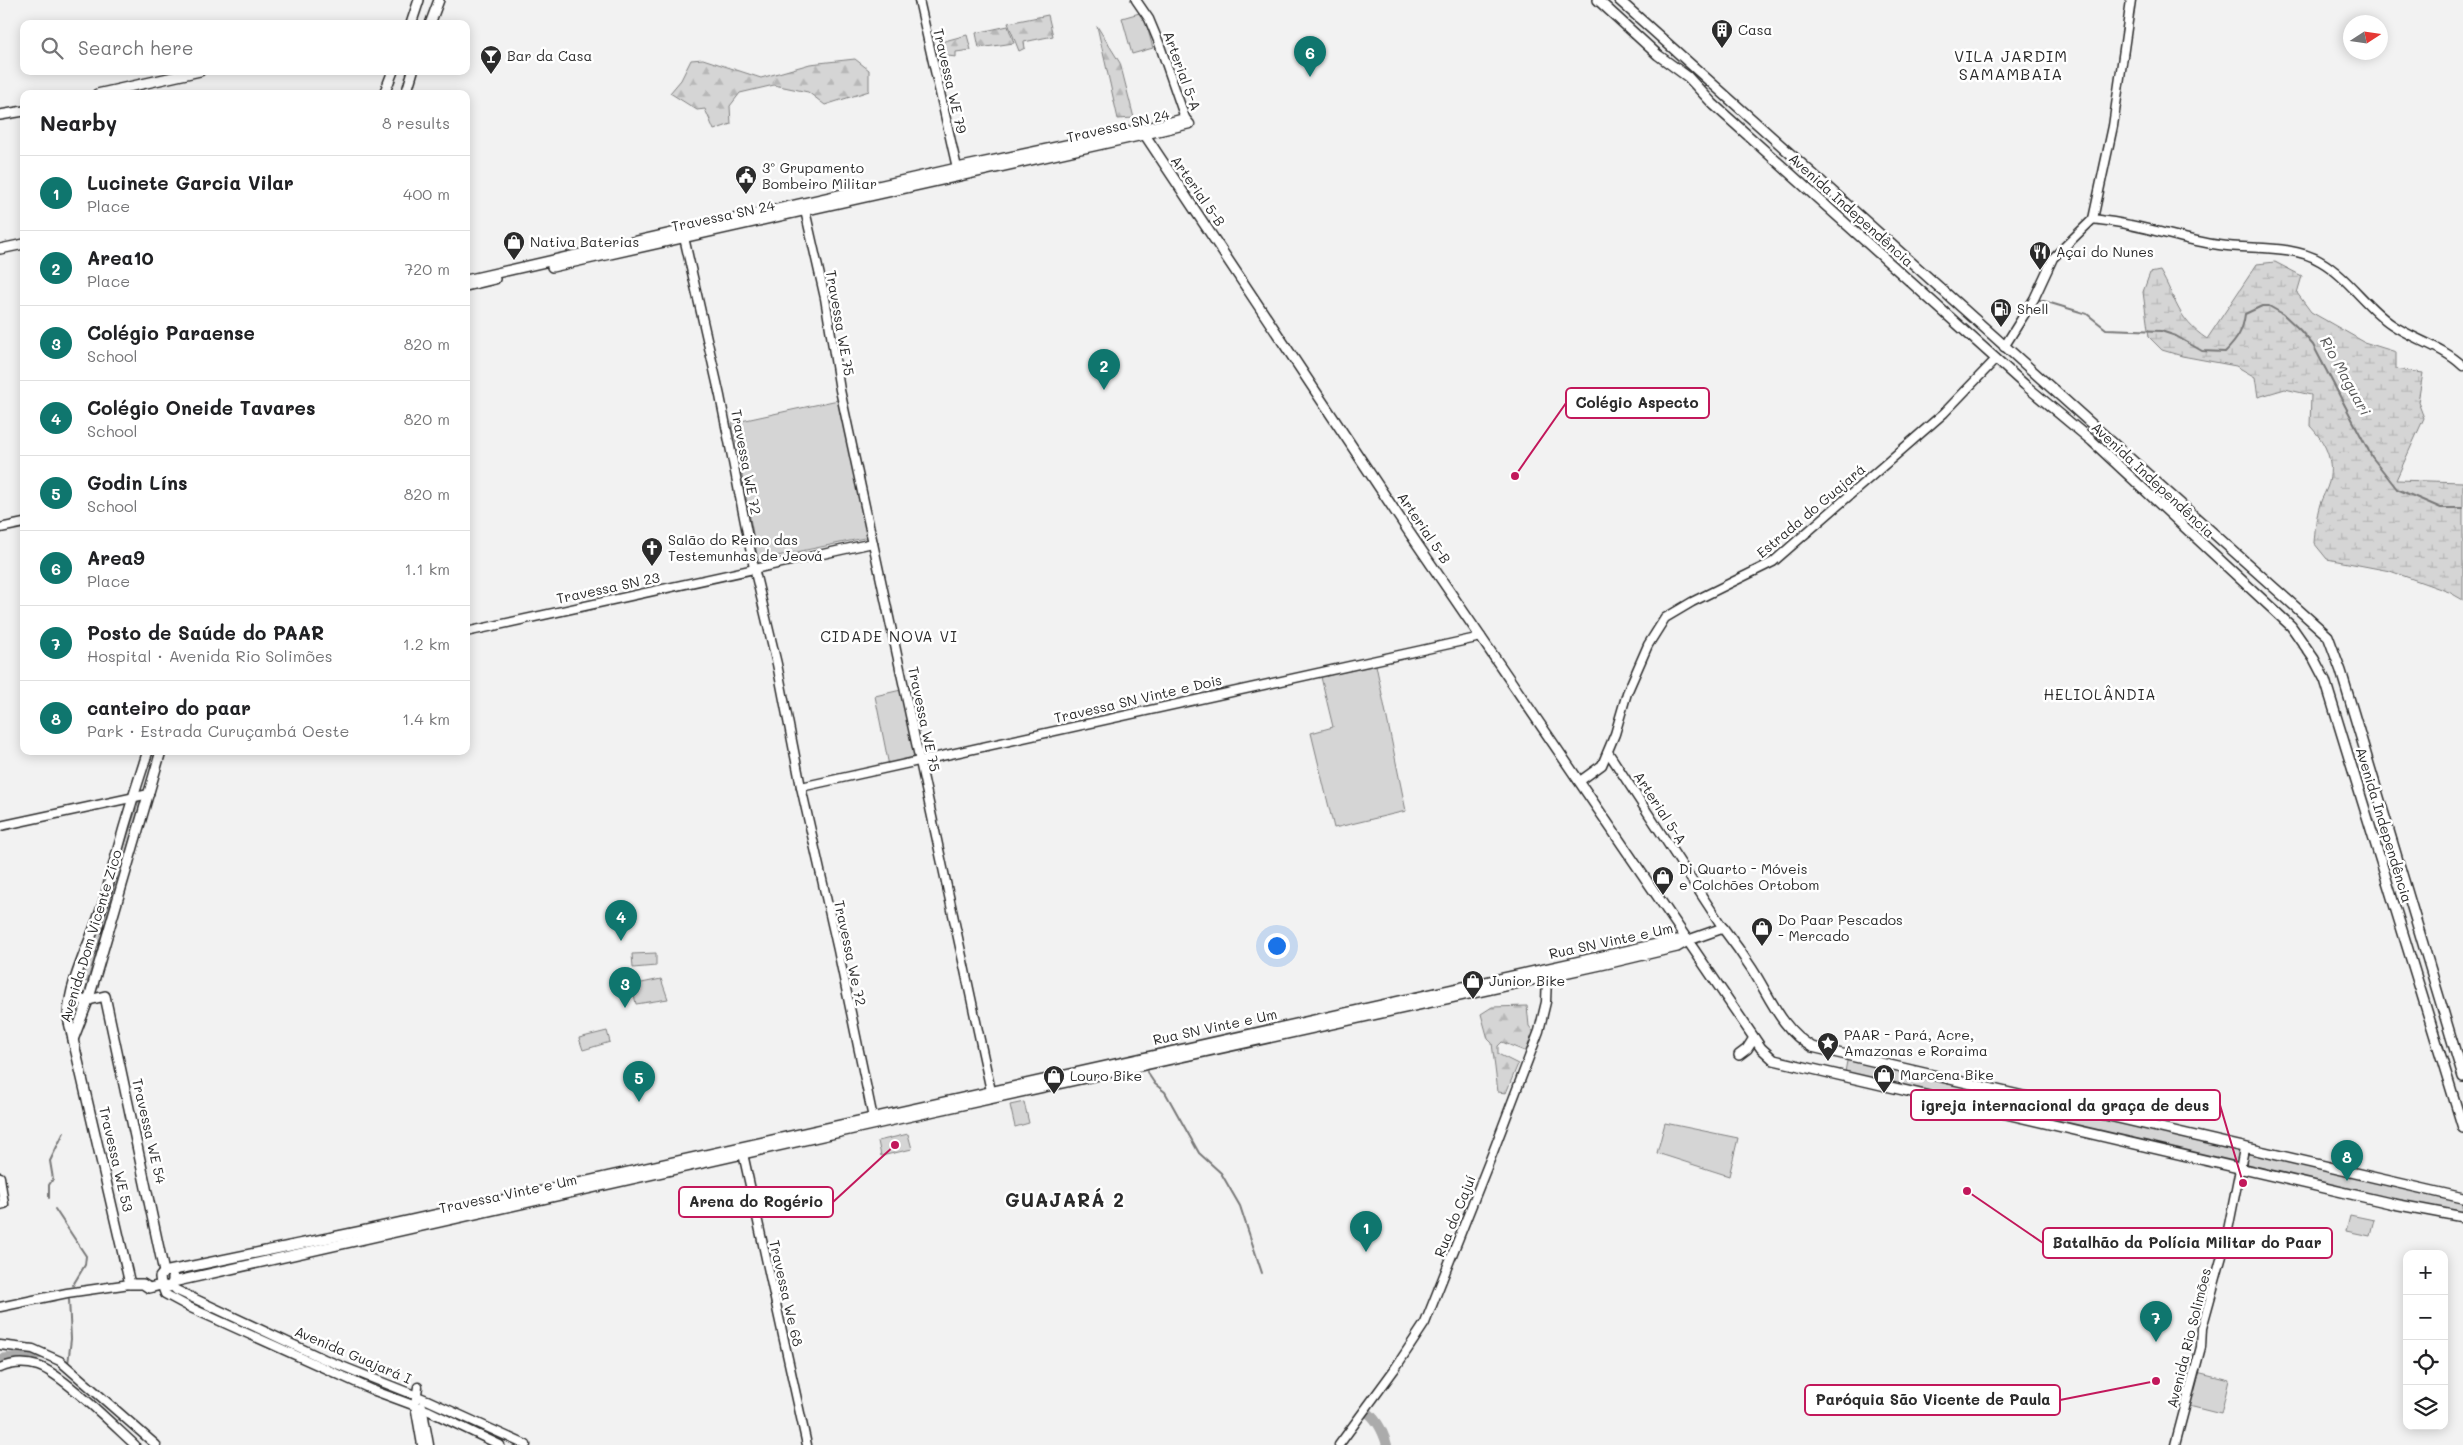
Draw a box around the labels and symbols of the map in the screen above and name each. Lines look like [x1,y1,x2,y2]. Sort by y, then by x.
north arrow [2343,15,2388,60]
building icon: Casa [1710,18,1734,49]
place label: Casa [1738,20,1772,39]
street label: Travessa WE 79 [929,26,972,135]
street label: Arterial 5-A [1159,28,1206,113]
pin: 6 [1294,36,1326,77]
bar icon: Bar da Casa [479,44,503,75]
district label: VILA JARDIM SAMAMBAIA [1954,45,2068,84]
place label: Bar da Casa [507,46,592,65]
street label: Travessa SN 24 [1065,104,1172,147]
street label: Avenida Independência [1785,149,1918,271]
street label: Arterial 5-B [1167,152,1230,230]
place label: 3º Grupamento Bombeiro Militar [762,158,877,193]
public building icon: 3º Grupamento Bombeiro Militar [734,164,758,195]
street label: Travessa SN 24 [669,195,777,236]
shop icon: Nativa Baterias [502,230,526,261]
place label: Nativa Baterias [530,232,639,251]
restaurant icon: Açai do Nunes [2028,240,2052,271]
place label: Açai do Nunes [2056,242,2154,261]
street label: Travessa WE 75 [822,268,859,377]
fuel station icon: Shell [1989,297,2013,328]
place label: Shell [2017,299,2048,318]
water label: Rio Maguari [2316,332,2376,419]
pin: 2 [1088,349,1120,390]
callout: Colégio Aspecto [1566,388,1709,418]
text: Colégio Aspecto [1575,392,1699,412]
street label: Travessa WE 72 [727,408,766,516]
street label: Avenida Independência [2088,418,2219,542]
street label: Estrada do Guajará [1752,459,1869,562]
street label: Arterial 5-B [1394,488,1455,567]
place label: Salão do Reino das Testemunhas de Jeová [668,530,823,565]
church icon: Salão do Reino das Testemunhas de Jeová [640,536,664,567]
street label: Travessa SN 23 [554,567,661,608]
district label: CIDADE NOVA VI [820,626,958,646]
street label: Travessa WE 75 [904,665,945,773]
street label: Travessa SN Vinte e Dois [1052,670,1224,727]
district label: HELIOLÂNDIA [2043,684,2157,704]
street label: Avenida Independência [2352,745,2417,905]
street label: Arterial 5-A [1630,768,1691,848]
street label: Avenida Dom Vicente Zico [55,847,126,1024]
place label: Di Quarto - Móveis e Colchões Ortobom [1679,859,1819,894]
shop icon: Di Quarto - Móveis e Colchões Ortobom [1651,865,1675,896]
street label: Travessa We 72 [830,898,871,1007]
pin: 4 [605,900,637,941]
place label: Do Paar Pescados - Mercado [1778,910,1903,945]
shop icon: Do Paar Pescados - Mercado [1750,916,1774,947]
street label: Rua SN Vinte e Um [1547,918,1675,963]
your location [1264,933,1290,959]
pin: 3 [609,967,641,1008]
shop icon: Junior Bike [1461,969,1485,1000]
place label: Junior Bike [1489,971,1565,990]
street label: Rua SN Vinte e Um [1151,1004,1279,1049]
place label: PAAR - Pará, Acre, Amazonas e Roraima [1844,1025,1988,1060]
place icon: PAAR - Pará, Acre, Amazonas e Roraima [1816,1031,1840,1062]
pin: 5 [623,1061,655,1102]
shop icon: Marcena Bike [1872,1063,1896,1094]
shop icon: Louro Bike [1042,1064,1066,1095]
place label: Marcena Bike [1900,1065,1994,1084]
place label: Louro Bike [1070,1066,1142,1085]
street label: Travessa WE 54 [128,1076,171,1186]
callout: igreja internacional da graça de deus [1911,1090,2220,1120]
text: igreja internacional da graça de deus [1921,1095,2209,1115]
street label: Travessa WE 53 [95,1104,138,1213]
pin: 8 [2331,1140,2363,1181]
street label: Travessa Vinte e Um [437,1170,579,1217]
street label: Rua do Cajuí [1429,1172,1480,1260]
callout: Arena do Rogério [679,1187,833,1217]
district label: GUAJARÁ 2 [1005,1187,1125,1212]
text: Arena do Rogério [689,1191,823,1211]
pin: 1 [1350,1211,1382,1252]
callout: Batalhão da Polícia Militar do Paar [2043,1228,2332,1258]
text: Batalhão da Polícia Militar do Paar [2053,1232,2322,1252]
street label: Travessa We 68 [765,1238,808,1348]
street label: Avenida Rio Solimões [2162,1266,2215,1410]
pin: 7 [2140,1301,2172,1342]
street label: Avenida Guajará I [292,1321,414,1388]
callout: Paróquia São Vicente de Paula [1805,1385,2060,1415]
text: Paróquia São Vicente de Paula [1815,1389,2051,1409]

